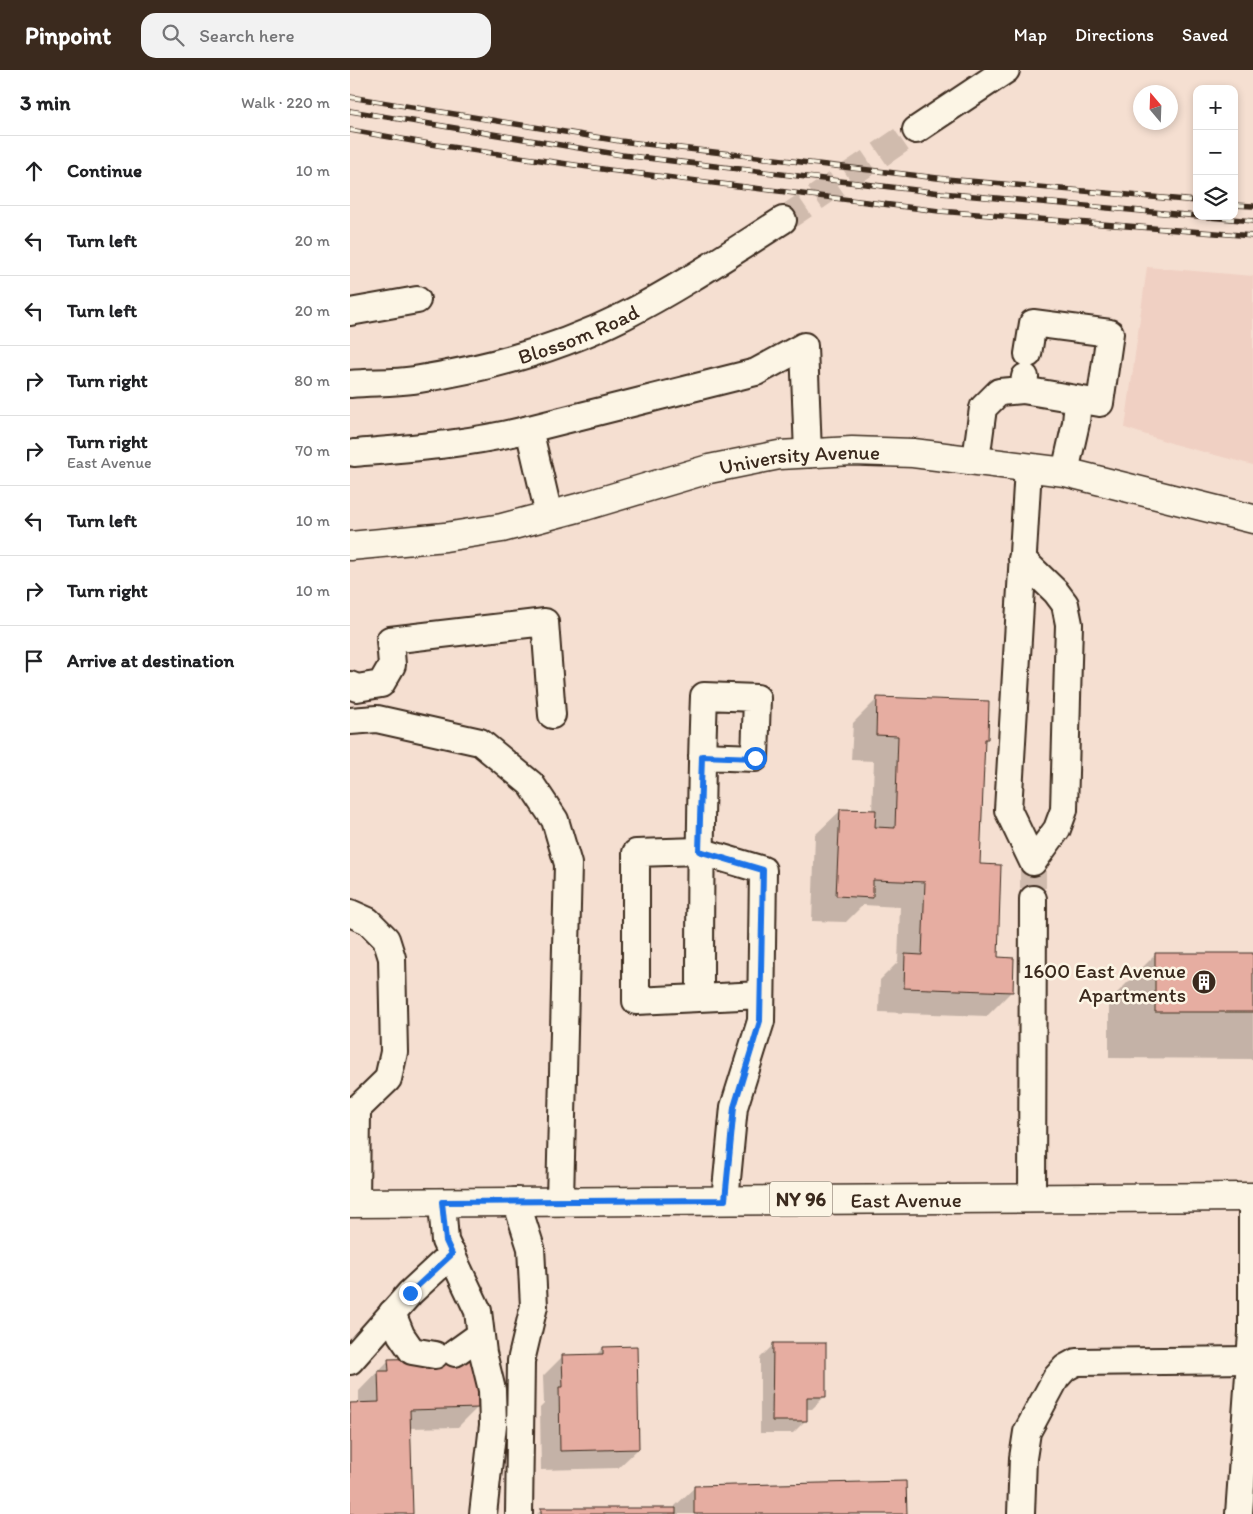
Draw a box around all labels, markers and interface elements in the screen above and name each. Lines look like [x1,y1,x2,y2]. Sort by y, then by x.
search box [141,13,491,58]
text: Pinpoint [25,21,111,50]
icon: search [159,21,187,49]
text: Search here [199,24,294,47]
text: Map [1014,24,1047,46]
text: Directions [1075,24,1154,46]
text: Saved [1182,24,1228,46]
north arrow [1133,85,1178,130]
map controls [1193,85,1238,220]
button: + [1193,85,1238,130]
text: 3 min [20,90,70,115]
text: Walk · 220 m [241,93,330,112]
button: − [1193,130,1238,175]
icon: ahead [20,157,48,185]
text: Continue [67,159,142,182]
text: 10 m [296,161,330,180]
button: layers [1193,175,1238,220]
icon: left [20,227,48,255]
text: Turn left [67,229,137,252]
text: 20 m [295,231,330,250]
icon: left [20,297,48,325]
street label: Blossom Road [515,298,643,369]
text: Turn left [67,299,137,322]
text: 20 m [295,301,330,320]
icon: right [20,367,48,395]
text: Turn right [67,369,148,392]
text: 80 m [294,371,330,390]
text: Turn right [67,430,148,453]
icon: right [20,437,48,465]
street label: University Avenue [717,438,881,479]
text: 70 m [295,441,330,460]
text: East Avenue [67,453,152,472]
icon: left [20,507,48,535]
text: Turn left [67,509,137,532]
text: 10 m [296,511,330,530]
icon: right [20,577,48,605]
text: Turn right [67,579,148,602]
text: 10 m [296,581,330,600]
icon: arrive [20,647,48,675]
text: Arrive at destination [67,649,234,672]
route start [744,747,767,770]
place label: 1600 East Avenue Apartments [1023,958,1186,1007]
building icon: 1600 East Avenue Apartments [1191,969,1217,995]
road number: NY 96 [770,1182,832,1216]
street label: East Avenue [850,1186,962,1212]
route end [399,1282,422,1305]

